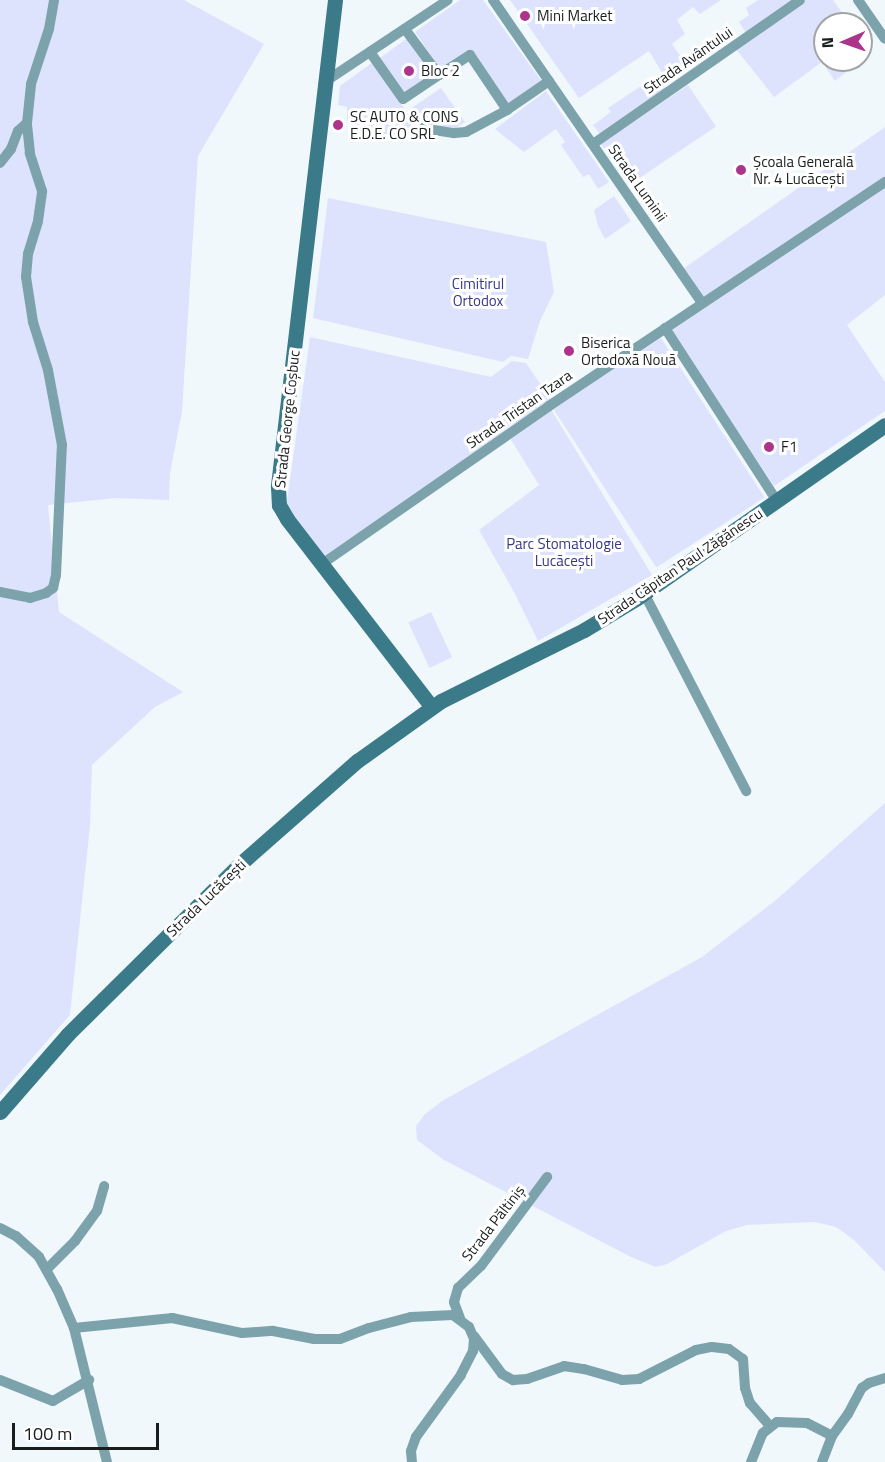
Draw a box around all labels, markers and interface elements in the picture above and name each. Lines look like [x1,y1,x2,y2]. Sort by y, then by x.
place label: Mini Market [537,7,613,25]
marker: Mini Market [518,9,532,23]
north arrow [813,12,873,72]
street label: Strada Avântului [640,23,736,97]
text: N [815,37,839,49]
place label: Bloc 2 [421,62,460,80]
marker: Bloc 2 [402,64,416,78]
place label: SC AUTO & CONS E.D.E. CO SRL [350,107,459,142]
marker: SC AUTO & CONS E.D.E. CO SRL [331,118,345,132]
street label: Strada Luminii [605,141,671,225]
place label: Școala Generală Nr. 4 Lucăcești [753,152,853,187]
marker: Școala Generală Nr. 4 Lucăcești [734,163,748,177]
park label: Cimitirul Ortodox [452,274,504,309]
place label: Biserica Ortodoxă Nouă [581,333,676,368]
marker: Biserica Ortodoxă Nouă [562,344,576,358]
street label: Strada George Coșbuc [271,349,303,489]
street label: Strada Tristan Tzara [463,366,575,452]
place label: F1 [781,438,797,456]
marker: F1 [762,440,776,454]
street label: Strada Căpitan Paul Zăgănescu [594,504,766,628]
park label: Parc Stomatologie Lucăcești [506,534,622,569]
street label: Strada Lucăcești [163,856,249,940]
street label: Strada Păltiniș [458,1181,528,1265]
scale bar [15,1411,162,1449]
text: 100 m [23,1420,72,1447]

